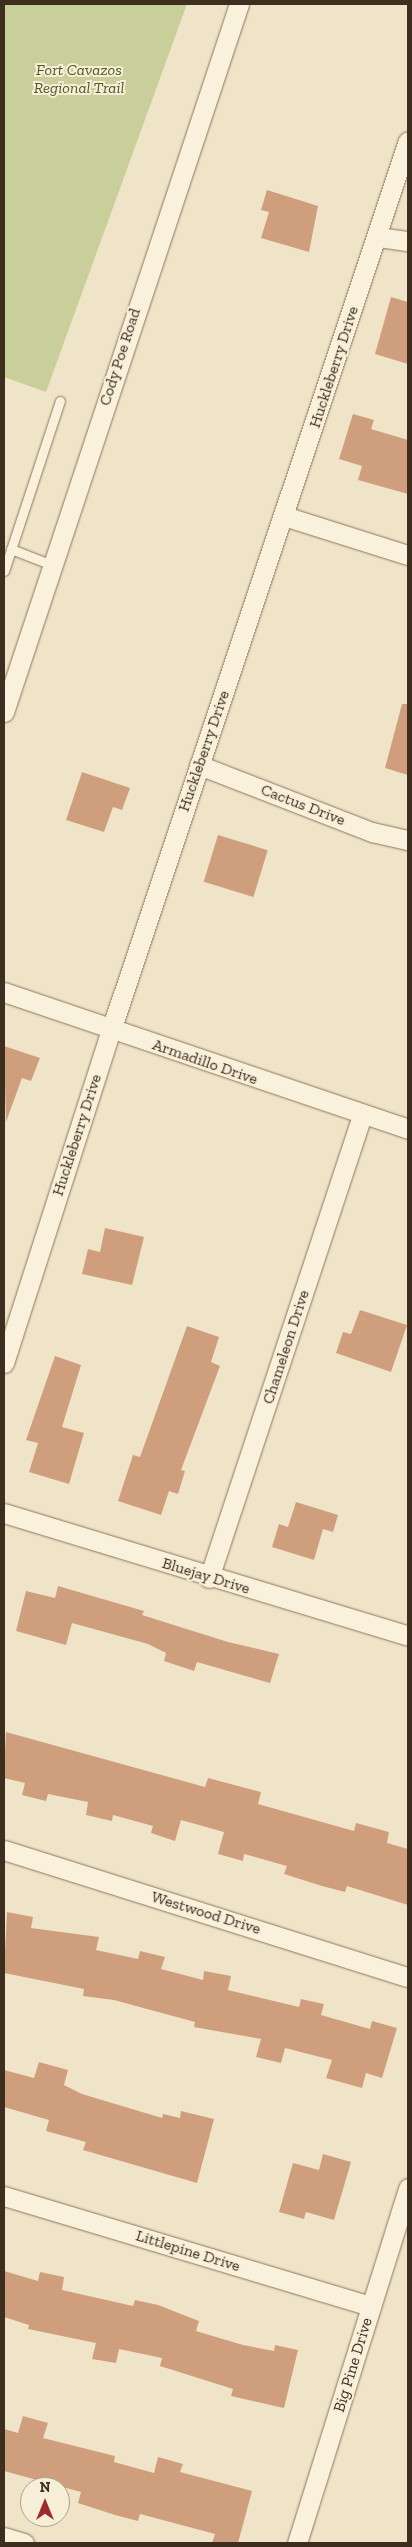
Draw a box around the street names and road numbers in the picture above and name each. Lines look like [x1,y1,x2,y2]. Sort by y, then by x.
street label: Huckleberry Drive [305,304,363,430]
street label: Cody Poe Road [95,306,145,408]
street label: Huckleberry Drive [174,688,234,814]
street label: Cactus Drive [258,780,348,830]
street label: Armadillo Drive [150,1035,260,1089]
street label: Huckleberry Drive [48,1072,106,1198]
street label: Chameleon Drive [259,1288,313,1406]
street label: Bluejay Drive [160,1553,252,1599]
street label: Westwood Drive [149,1887,263,1939]
street label: Littlepine Drive [133,2226,243,2276]
street label: Big Pine Drive [329,2315,377,2415]

